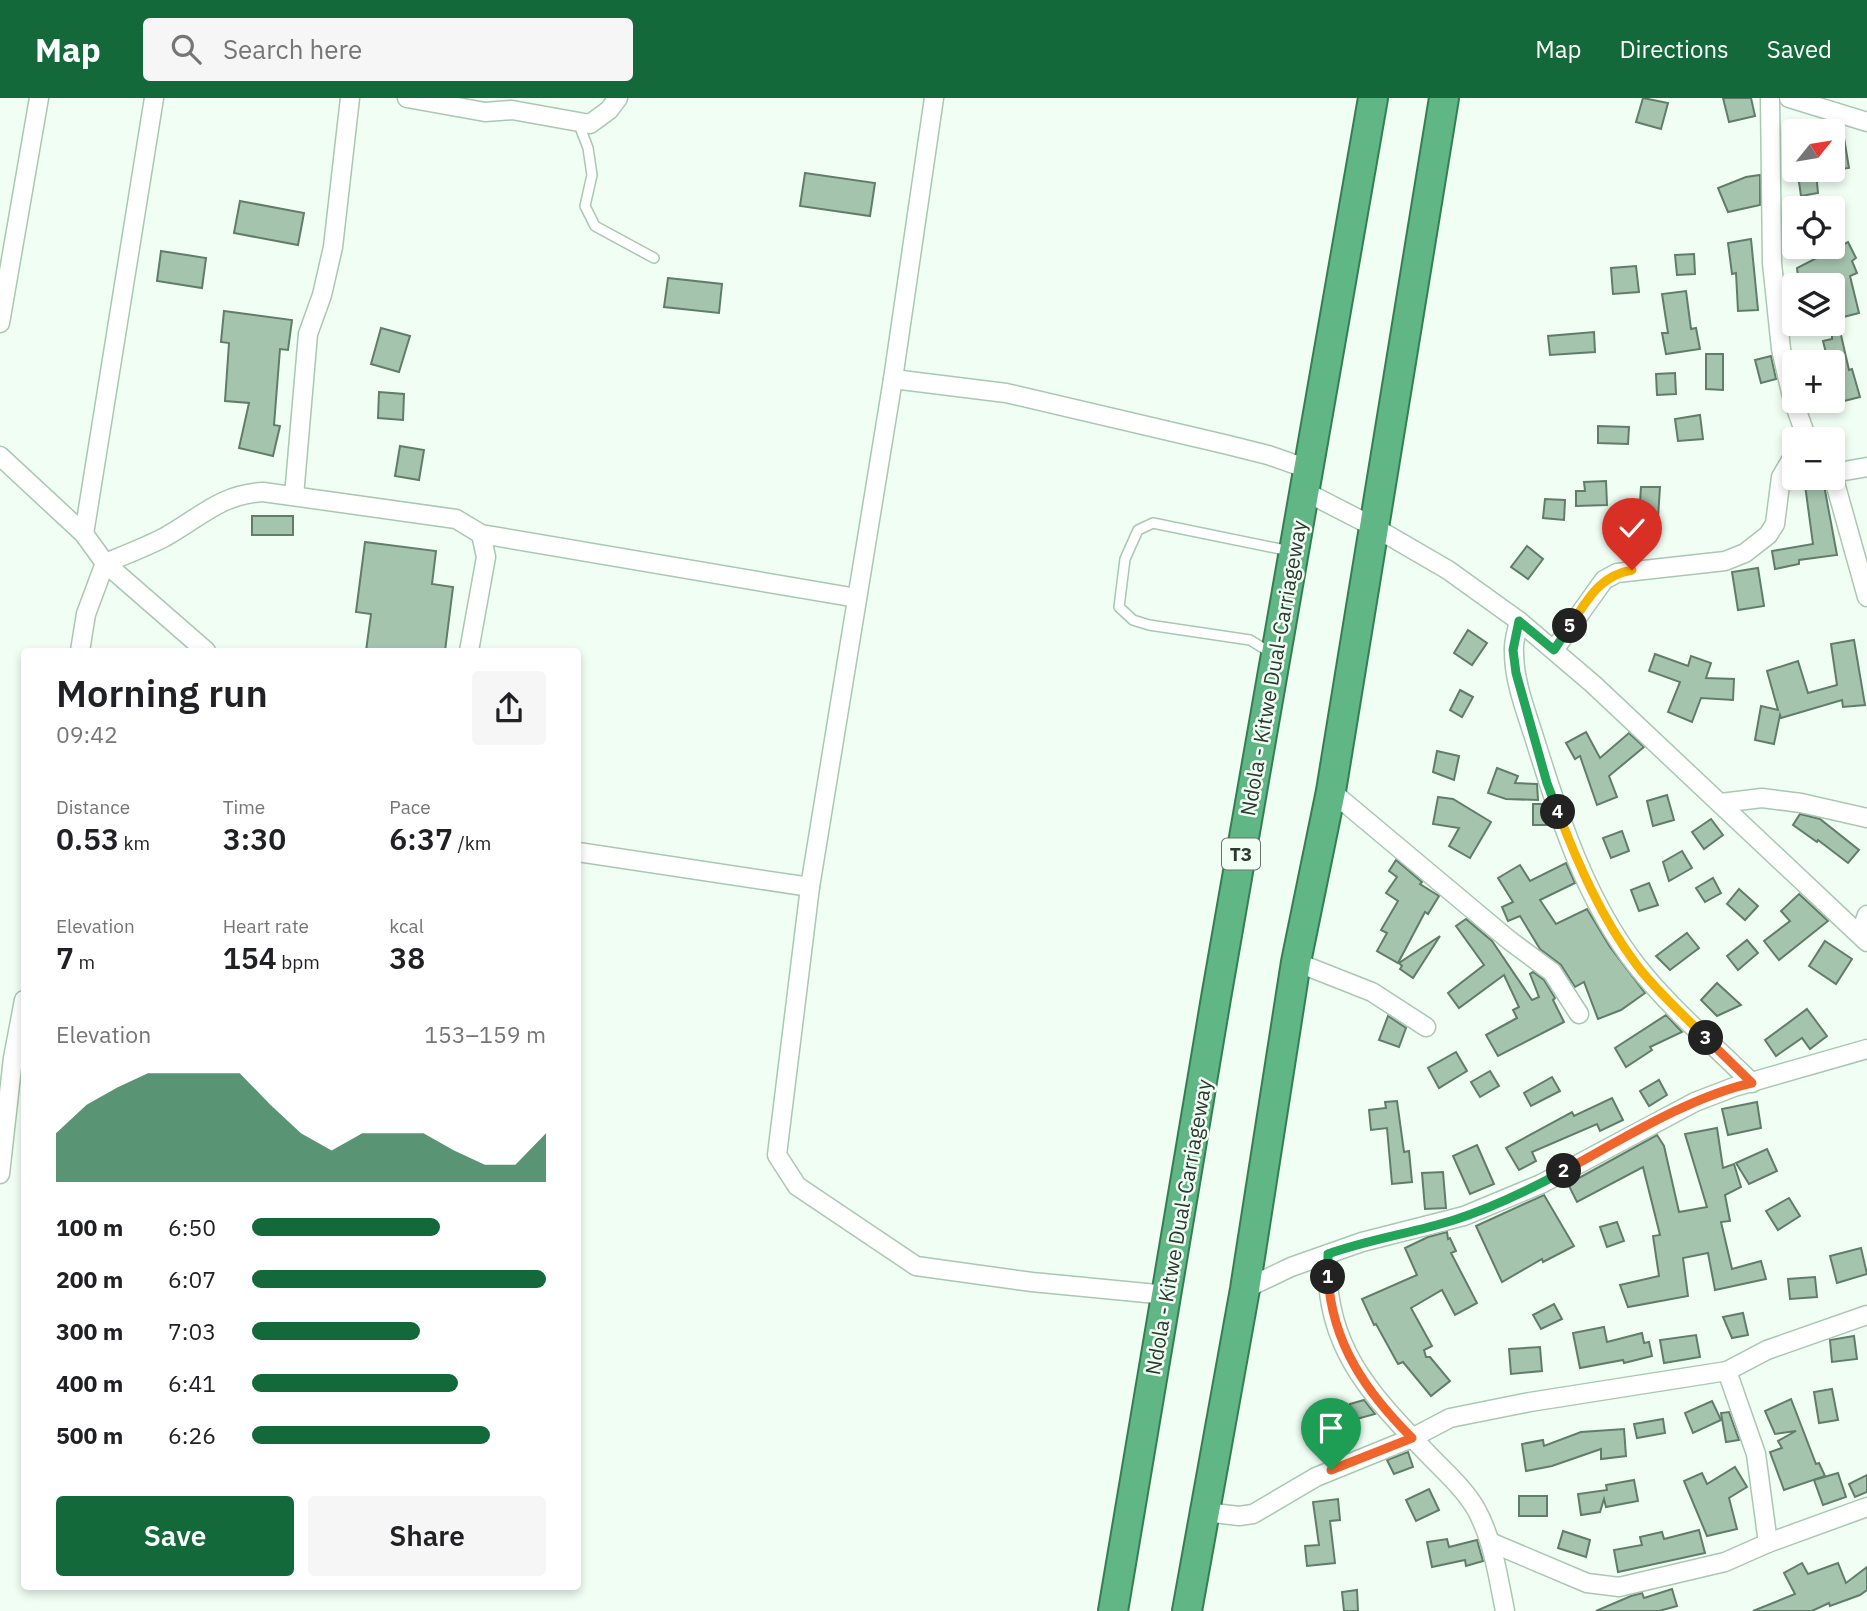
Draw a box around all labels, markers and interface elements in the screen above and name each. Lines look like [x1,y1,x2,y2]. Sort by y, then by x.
search box [143,18,633,81]
text: Map [35,28,101,71]
icon: search [167,30,205,68]
text: Search here [223,32,362,66]
text: Map [1535,33,1581,65]
text: Directions [1619,33,1729,65]
text: Saved [1767,33,1832,65]
north arrow [1782,119,1844,182]
map controls [1782,119,1845,490]
button: locate [1782,196,1845,259]
button: layers [1782,273,1845,336]
button: + [1782,350,1845,413]
button: − [1782,427,1845,490]
pin [1602,498,1662,570]
icon: check [1613,509,1651,547]
street label: Ndola - Kitwe Dual-Carriageway [1233,517,1313,818]
pin: 5 [1552,608,1588,644]
text: 5 [1564,613,1575,637]
text: Morning run [56,668,268,717]
button: share [472,671,546,745]
text: 09:42 [56,719,118,749]
pin: 4 [1540,794,1576,830]
text: Distance [56,795,130,819]
text: Time [223,795,265,819]
text: Pace [389,795,431,819]
text: 4 [1552,799,1563,823]
text: 0.53 [56,819,119,858]
text: 3:30 [223,819,286,858]
text: 6:37 [389,819,453,858]
text: km [119,831,150,855]
text: /km [453,831,491,855]
road number: T3 [1222,838,1260,870]
text: Elevation [56,914,135,938]
text: Heart rate [223,914,309,938]
text: kcal [389,914,424,938]
text: 7 [56,938,74,977]
text: 154 [223,938,277,977]
text: 38 [389,938,425,977]
text: m [74,950,95,974]
text: bpm [277,950,320,974]
text: Elevation [56,1019,151,1049]
text: 153–159 m [424,1019,546,1049]
pin: 3 [1688,1020,1724,1056]
text: 3 [1700,1025,1711,1049]
street label: Ndola - Kitwe Dual-Carriageway [1138,1076,1218,1377]
pin: 2 [1546,1154,1582,1188]
text: 2 [1558,1158,1569,1182]
text: 100 m [56,1212,123,1242]
text: 6:50 [168,1212,216,1242]
pin: 1 [1310,1260,1346,1294]
text: 200 m [56,1264,123,1294]
text: 6:07 [168,1264,216,1294]
text: 1 [1322,1264,1333,1288]
text: 300 m [56,1316,123,1346]
text: 7:03 [168,1316,216,1346]
text: 400 m [56,1368,123,1398]
text: 6:41 [168,1368,216,1398]
pin [1301,1398,1361,1470]
icon: arrive [1312,1409,1350,1447]
text: 500 m [56,1420,123,1450]
text: 6:26 [168,1420,216,1450]
button: Save [56,1496,294,1576]
button: Share [308,1496,546,1576]

